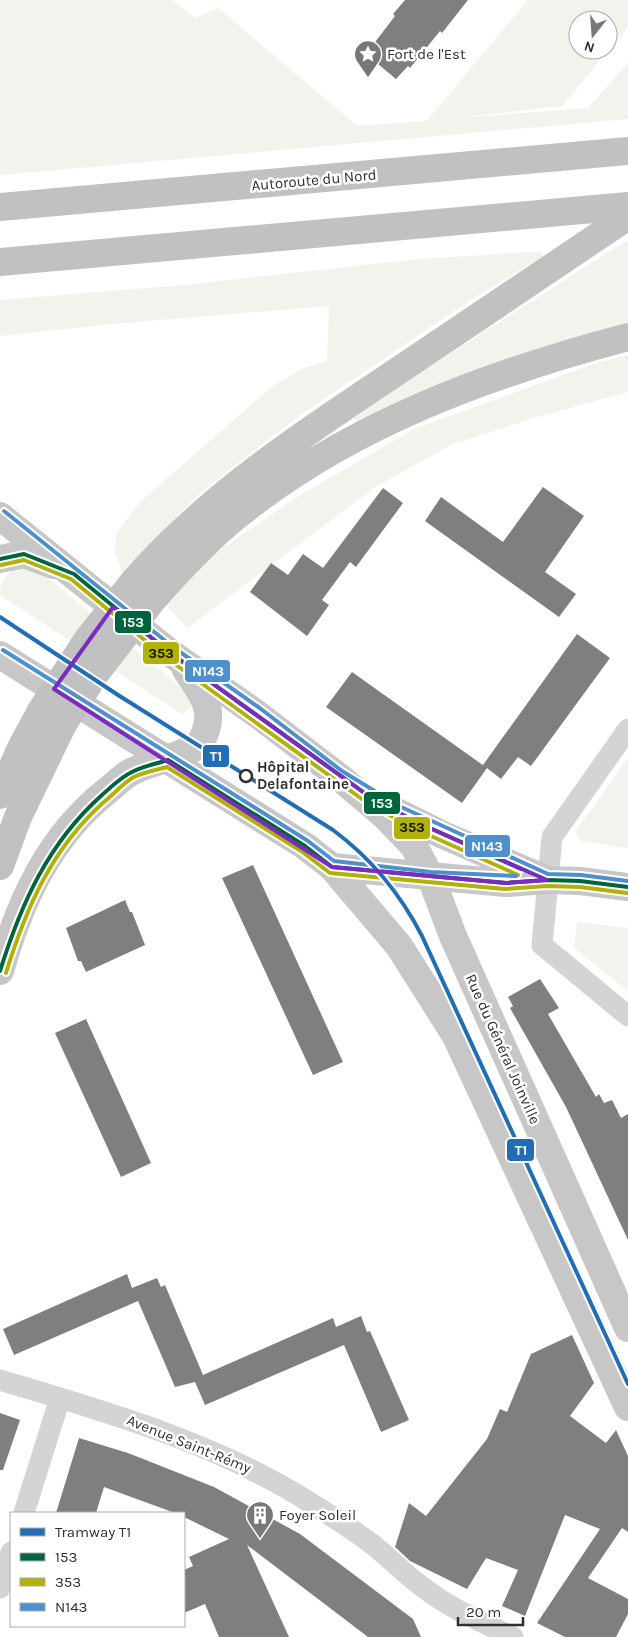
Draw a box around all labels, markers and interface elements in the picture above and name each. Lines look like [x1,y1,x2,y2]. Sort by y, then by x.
north arrow [568,10,618,60]
text: N [582,37,597,57]
place icon: Fort de l'Est [353,39,383,78]
place label: Fort de l'Est [387,45,466,63]
street label: Autoroute du Nord [251,166,377,194]
line badge: 153 [114,610,152,634]
text: 153 [122,614,144,631]
line badge: 353 [142,641,180,665]
text: 353 [148,645,174,662]
line badge: N143 [184,659,231,683]
text: N143 [192,663,224,680]
line badge: T1 [202,744,230,768]
text: T1 [210,748,222,765]
place label: Hôpital Delafontaine [257,758,349,793]
marker: Hôpital Delafontaine [239,769,253,783]
line badge: 153 [363,791,401,815]
text: 153 [371,795,393,812]
line badge: 353 [393,816,431,840]
text: 353 [399,819,425,836]
line badge: N143 [464,834,511,858]
text: N143 [471,838,503,855]
street label: Rue du Général Joinville [462,971,544,1127]
line badge: T1 [506,1138,535,1162]
text: T1 [515,1142,527,1159]
street label: Avenue Saint-Rémy [124,1411,254,1477]
building icon: Foyer Soleil [245,1500,275,1539]
place label: Foyer Soleil [279,1506,356,1524]
legend [10,1512,185,1627]
text: Tramway T1 [55,1523,131,1541]
text: 153 [55,1548,77,1566]
text: 353 [55,1573,81,1591]
scale bar [458,1594,523,1626]
text: N143 [55,1598,87,1616]
text: 20 m [466,1603,501,1621]

